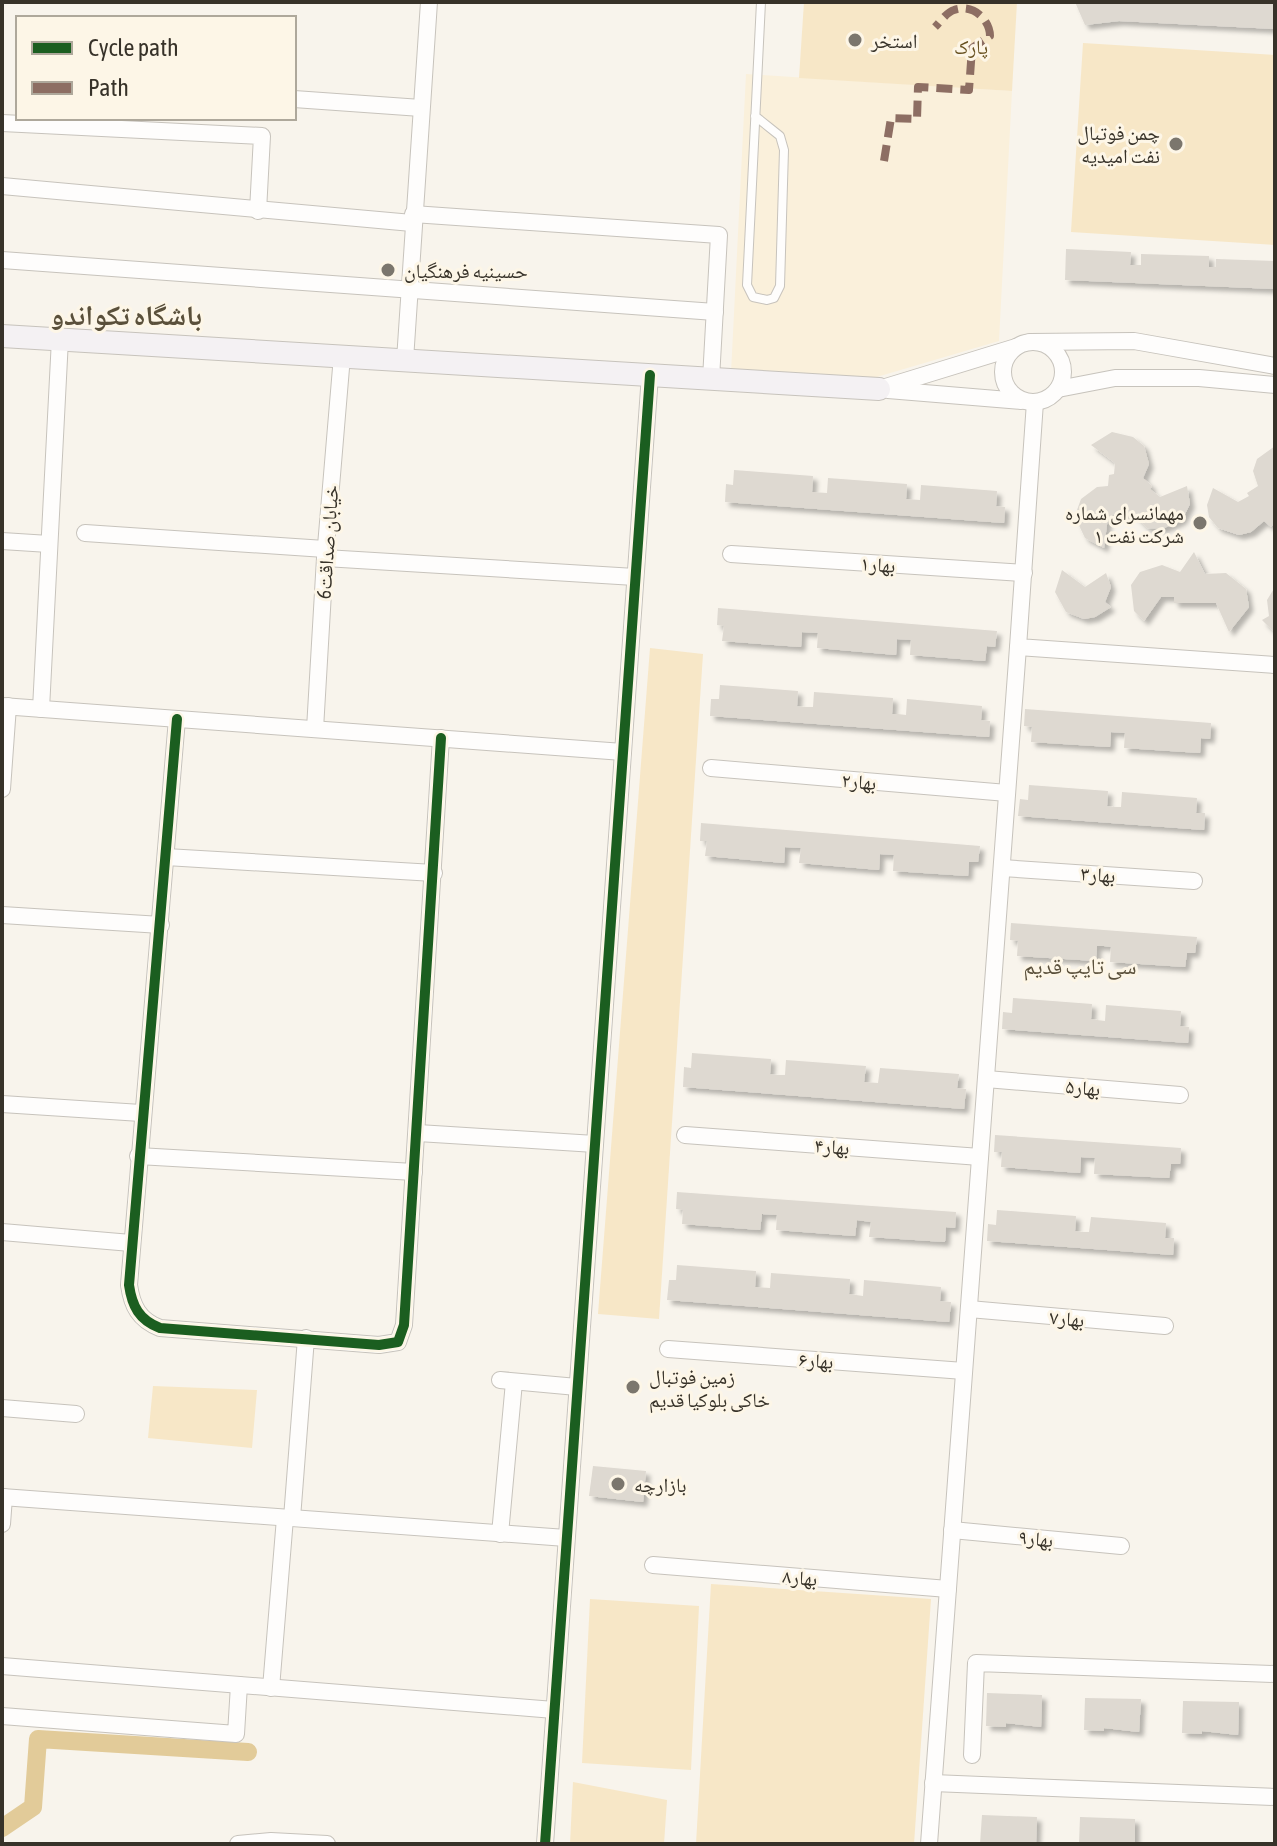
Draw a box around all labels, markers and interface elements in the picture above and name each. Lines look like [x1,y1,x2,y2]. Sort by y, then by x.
legend [16,16,296,120]
place label: استخر [870,29,918,52]
marker: استخر [846,31,864,49]
text: Cycle path [88,34,179,61]
park label: پارک [954,35,988,59]
text: Path [88,74,129,101]
place label: چمن فوتبال نفت امیدیه [1077,121,1160,167]
marker: چمن فوتبال نفت امیدیه [1167,135,1185,153]
place label: حسینیه فرهنگیان [404,259,528,283]
marker: حسینیه فرهنگیان [379,261,397,279]
district label: باشگاه تکواندو [50,299,202,332]
street label: خیابان صداقت6 [312,484,343,600]
place label: مهمانسرای شماره ۱ شرکت نفت [1065,501,1184,547]
marker: مهمانسرای شماره ۱ شرکت نفت [1191,514,1209,532]
street label: بهار۱ [860,551,896,578]
street label: بهار۲ [841,768,877,795]
street label: بهار۳ [1080,861,1116,888]
district label: سی تایپ قدیم [1023,953,1137,981]
street label: بهار۵ [1065,1074,1101,1101]
street label: بهار۴ [814,1133,850,1160]
street label: بهار۷ [1049,1305,1085,1332]
street label: بهار۶ [798,1347,834,1374]
place label: زمین فوتبال خاکی بلوکیا قدیم [649,1365,770,1414]
marker: زمین فوتبال خاکی بلوکیا قدیم [624,1378,642,1396]
place label: بازارچه [634,1473,687,1496]
marker: بازارچه [609,1475,627,1493]
street label: بهار۹ [1017,1525,1055,1552]
street label: بهار۸ [782,1564,818,1591]

